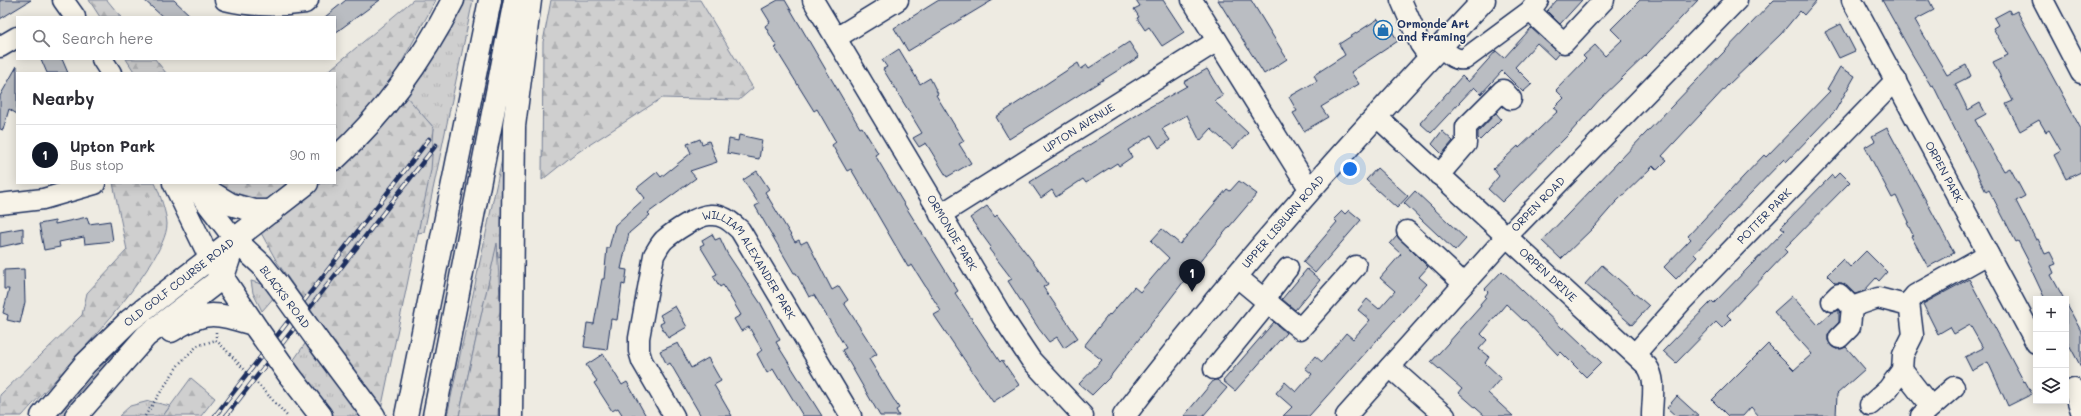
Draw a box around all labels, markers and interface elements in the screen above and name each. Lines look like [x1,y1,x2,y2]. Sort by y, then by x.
search box [16,16,336,60]
place label: Ormonde Art and Framing [1397,16,1469,44]
shop icon: Ormonde Art and Framing [1372,19,1394,41]
icon: search [30,27,52,49]
text: Search here [62,28,153,48]
text: Nearby [32,87,94,109]
street label: UPTON AVENUE [1040,99,1117,155]
text: Upton Park [70,136,155,156]
street label: ORPEN PARK [1922,138,1967,205]
text: 1 [42,146,48,163]
text: 90 m [290,146,320,163]
text: Bus stop [70,156,123,173]
your location [1340,159,1360,179]
street label: UPPER LISBURN ROAD [1238,172,1327,271]
street label: ORPEN ROAD [1507,173,1568,235]
street label: POTTER PARK [1733,185,1794,247]
street label: ORMONDE PARK [924,192,981,273]
street label: WILLIAM ALEXANDER PARK [701,207,800,322]
street label: OLD GOLF COURSE ROAD [120,234,237,329]
street label: ORPEN DRIVE [1516,244,1580,305]
pin: 1 [1179,259,1205,292]
street label: BLACKS ROAD [257,262,314,331]
map controls [2033,296,2069,404]
button: + [2033,296,2069,332]
button: − [2033,332,2069,368]
button: layers [2033,368,2069,404]

